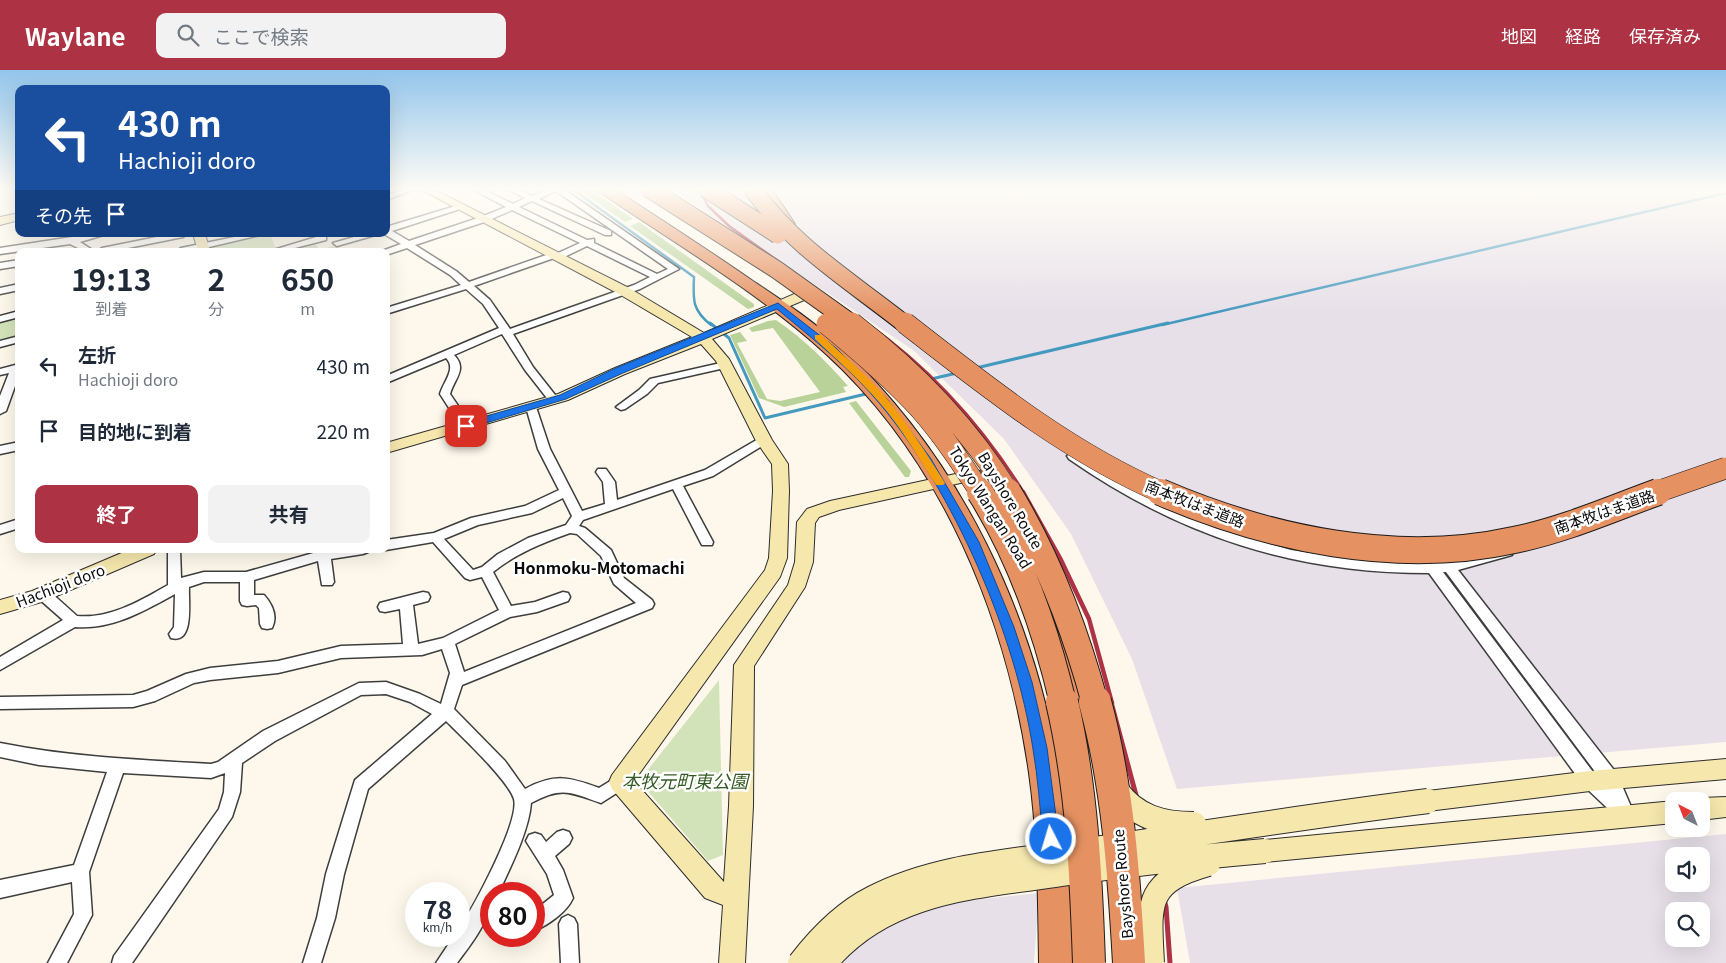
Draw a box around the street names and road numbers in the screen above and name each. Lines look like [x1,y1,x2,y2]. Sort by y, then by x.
street label: Tokyo Wangan Road [945,442,1037,572]
street label: Bayshore Route [974,448,1048,552]
street label: 南本牧はま道路 [1142,474,1248,532]
street label: 南本牧はま道路 [1551,484,1657,538]
street label: Hachioji doro [12,558,108,612]
street label: Bayshore Route [1107,828,1137,940]

